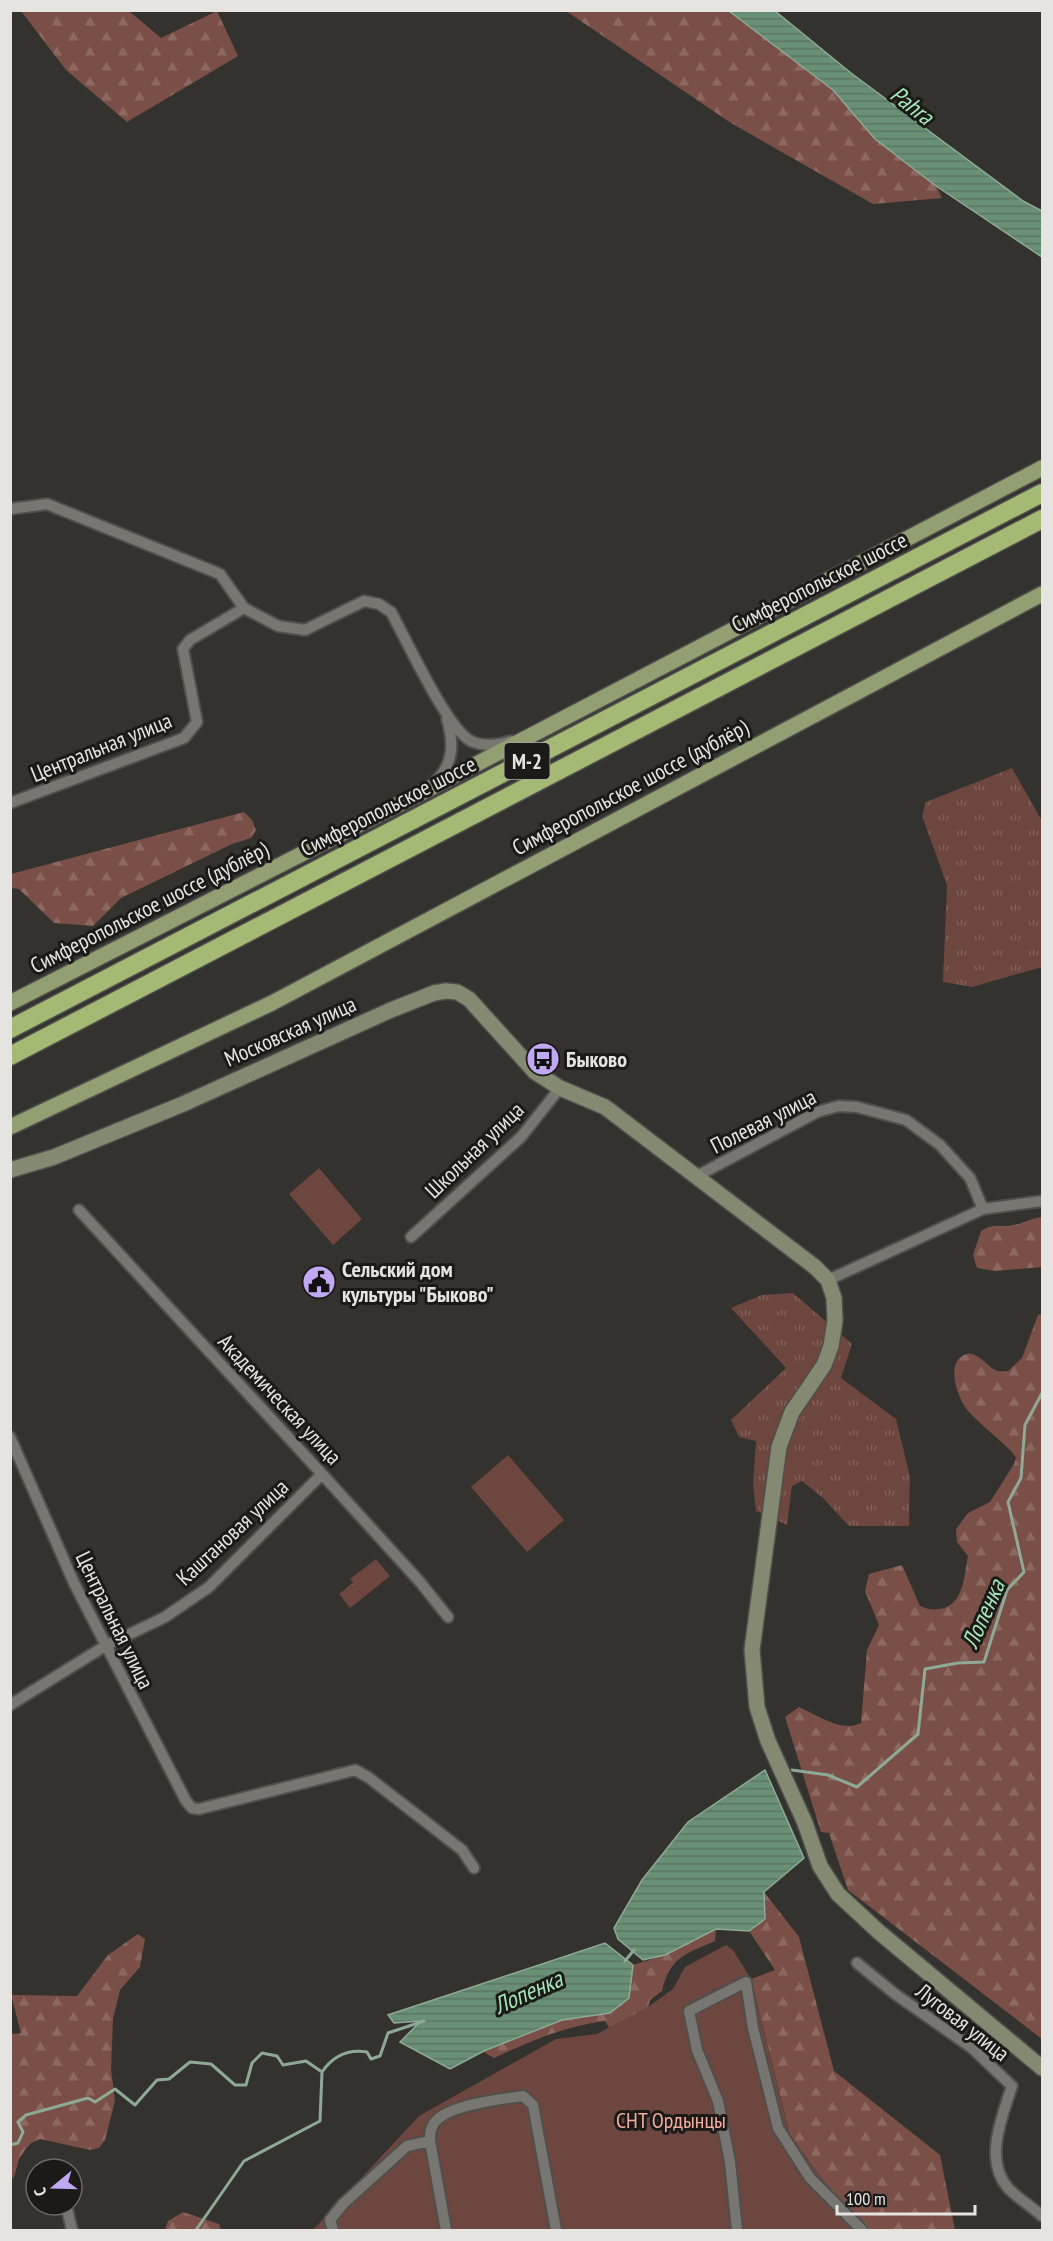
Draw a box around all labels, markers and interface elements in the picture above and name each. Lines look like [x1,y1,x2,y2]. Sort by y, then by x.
water label: Pahra [884,78,941,132]
street label: Симферопольское шоссе [726,526,912,638]
street label: Центральная улица [26,706,176,788]
street label: Симферопольское шоссе (дублёр) [507,712,754,861]
road number: М-2 [504,743,550,779]
street label: Симферопольское шоссе [295,750,481,862]
street label: Симферопольское шоссе (дублёр) [25,834,274,979]
street label: Московская улица [220,989,360,1073]
bus stop icon: Быково [525,1041,561,1077]
place label: Быково [566,1045,627,1073]
street label: Полевая улица [705,1082,821,1160]
street label: Школьная улица [419,1096,529,1204]
place label: Сельский дом культуры "Быково" [342,1255,494,1308]
public building icon: Сельский дом культуры "Быково" [301,1264,337,1300]
street label: Академическая улица [212,1328,348,1470]
street label: Каштановая улица [170,1473,294,1591]
street label: Центральная улица [70,1547,160,1693]
water label: Лопенка [954,1574,1012,1654]
water label: Лопенка [488,1963,568,2021]
street label: Луговая улица [910,1976,1015,2067]
park label: СНТ Ордынцы [616,2106,726,2134]
north arrow [24,2157,84,2217]
scale bar [837,2178,975,2216]
text: С [29,2185,50,2199]
text: 100 m [846,2187,886,2210]

